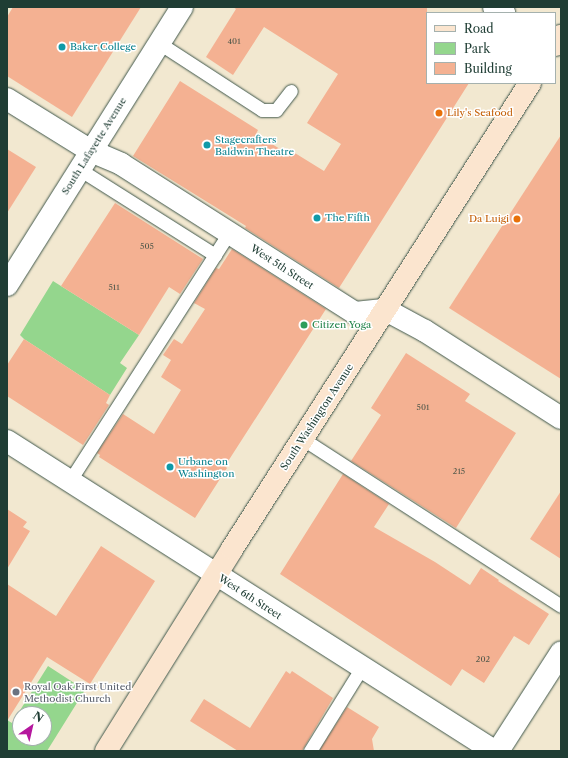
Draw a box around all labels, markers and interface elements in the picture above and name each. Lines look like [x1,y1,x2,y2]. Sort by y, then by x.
legend [426,12,556,84]
text: Road [464,21,494,36]
house number: 401 [227,37,241,47]
place label: Baker College [70,41,136,53]
text: Park [464,41,490,56]
marker: Baker College [57,42,67,52]
text: Building [464,61,512,76]
street label: South Lafayette Avenue [59,95,129,197]
place label: Lily's Seafood [447,107,513,119]
marker: Lily's Seafood [434,108,444,118]
place label: Stagecrafters Baldwin Theatre [215,133,294,156]
marker: Stagecrafters Baldwin Theatre [202,140,212,150]
place label: The Fifth [325,212,370,224]
marker: The Fifth [312,213,322,223]
place label: Da Luigi [469,213,509,225]
marker: Da Luigi [512,214,522,224]
house number: 505 [140,242,154,252]
street label: West 5th Street [248,242,316,292]
house number: 511 [108,283,120,293]
place label: Citizen Yoga [312,319,372,331]
marker: Citizen Yoga [299,320,309,330]
street label: South Washington Avenue [278,361,356,473]
house number: 501 [417,403,429,413]
place label: Urbane on Washington [178,455,234,478]
marker: Urbane on Washington [165,462,175,472]
house number: 215 [453,467,465,477]
street label: West 6th Street [216,572,284,622]
house number: 202 [476,655,490,665]
place label: Royal Oak First United Methodist Church [24,680,132,704]
marker: Royal Oak First United Methodist Church [11,687,21,697]
north arrow [12,706,52,746]
text: N [30,708,46,725]

